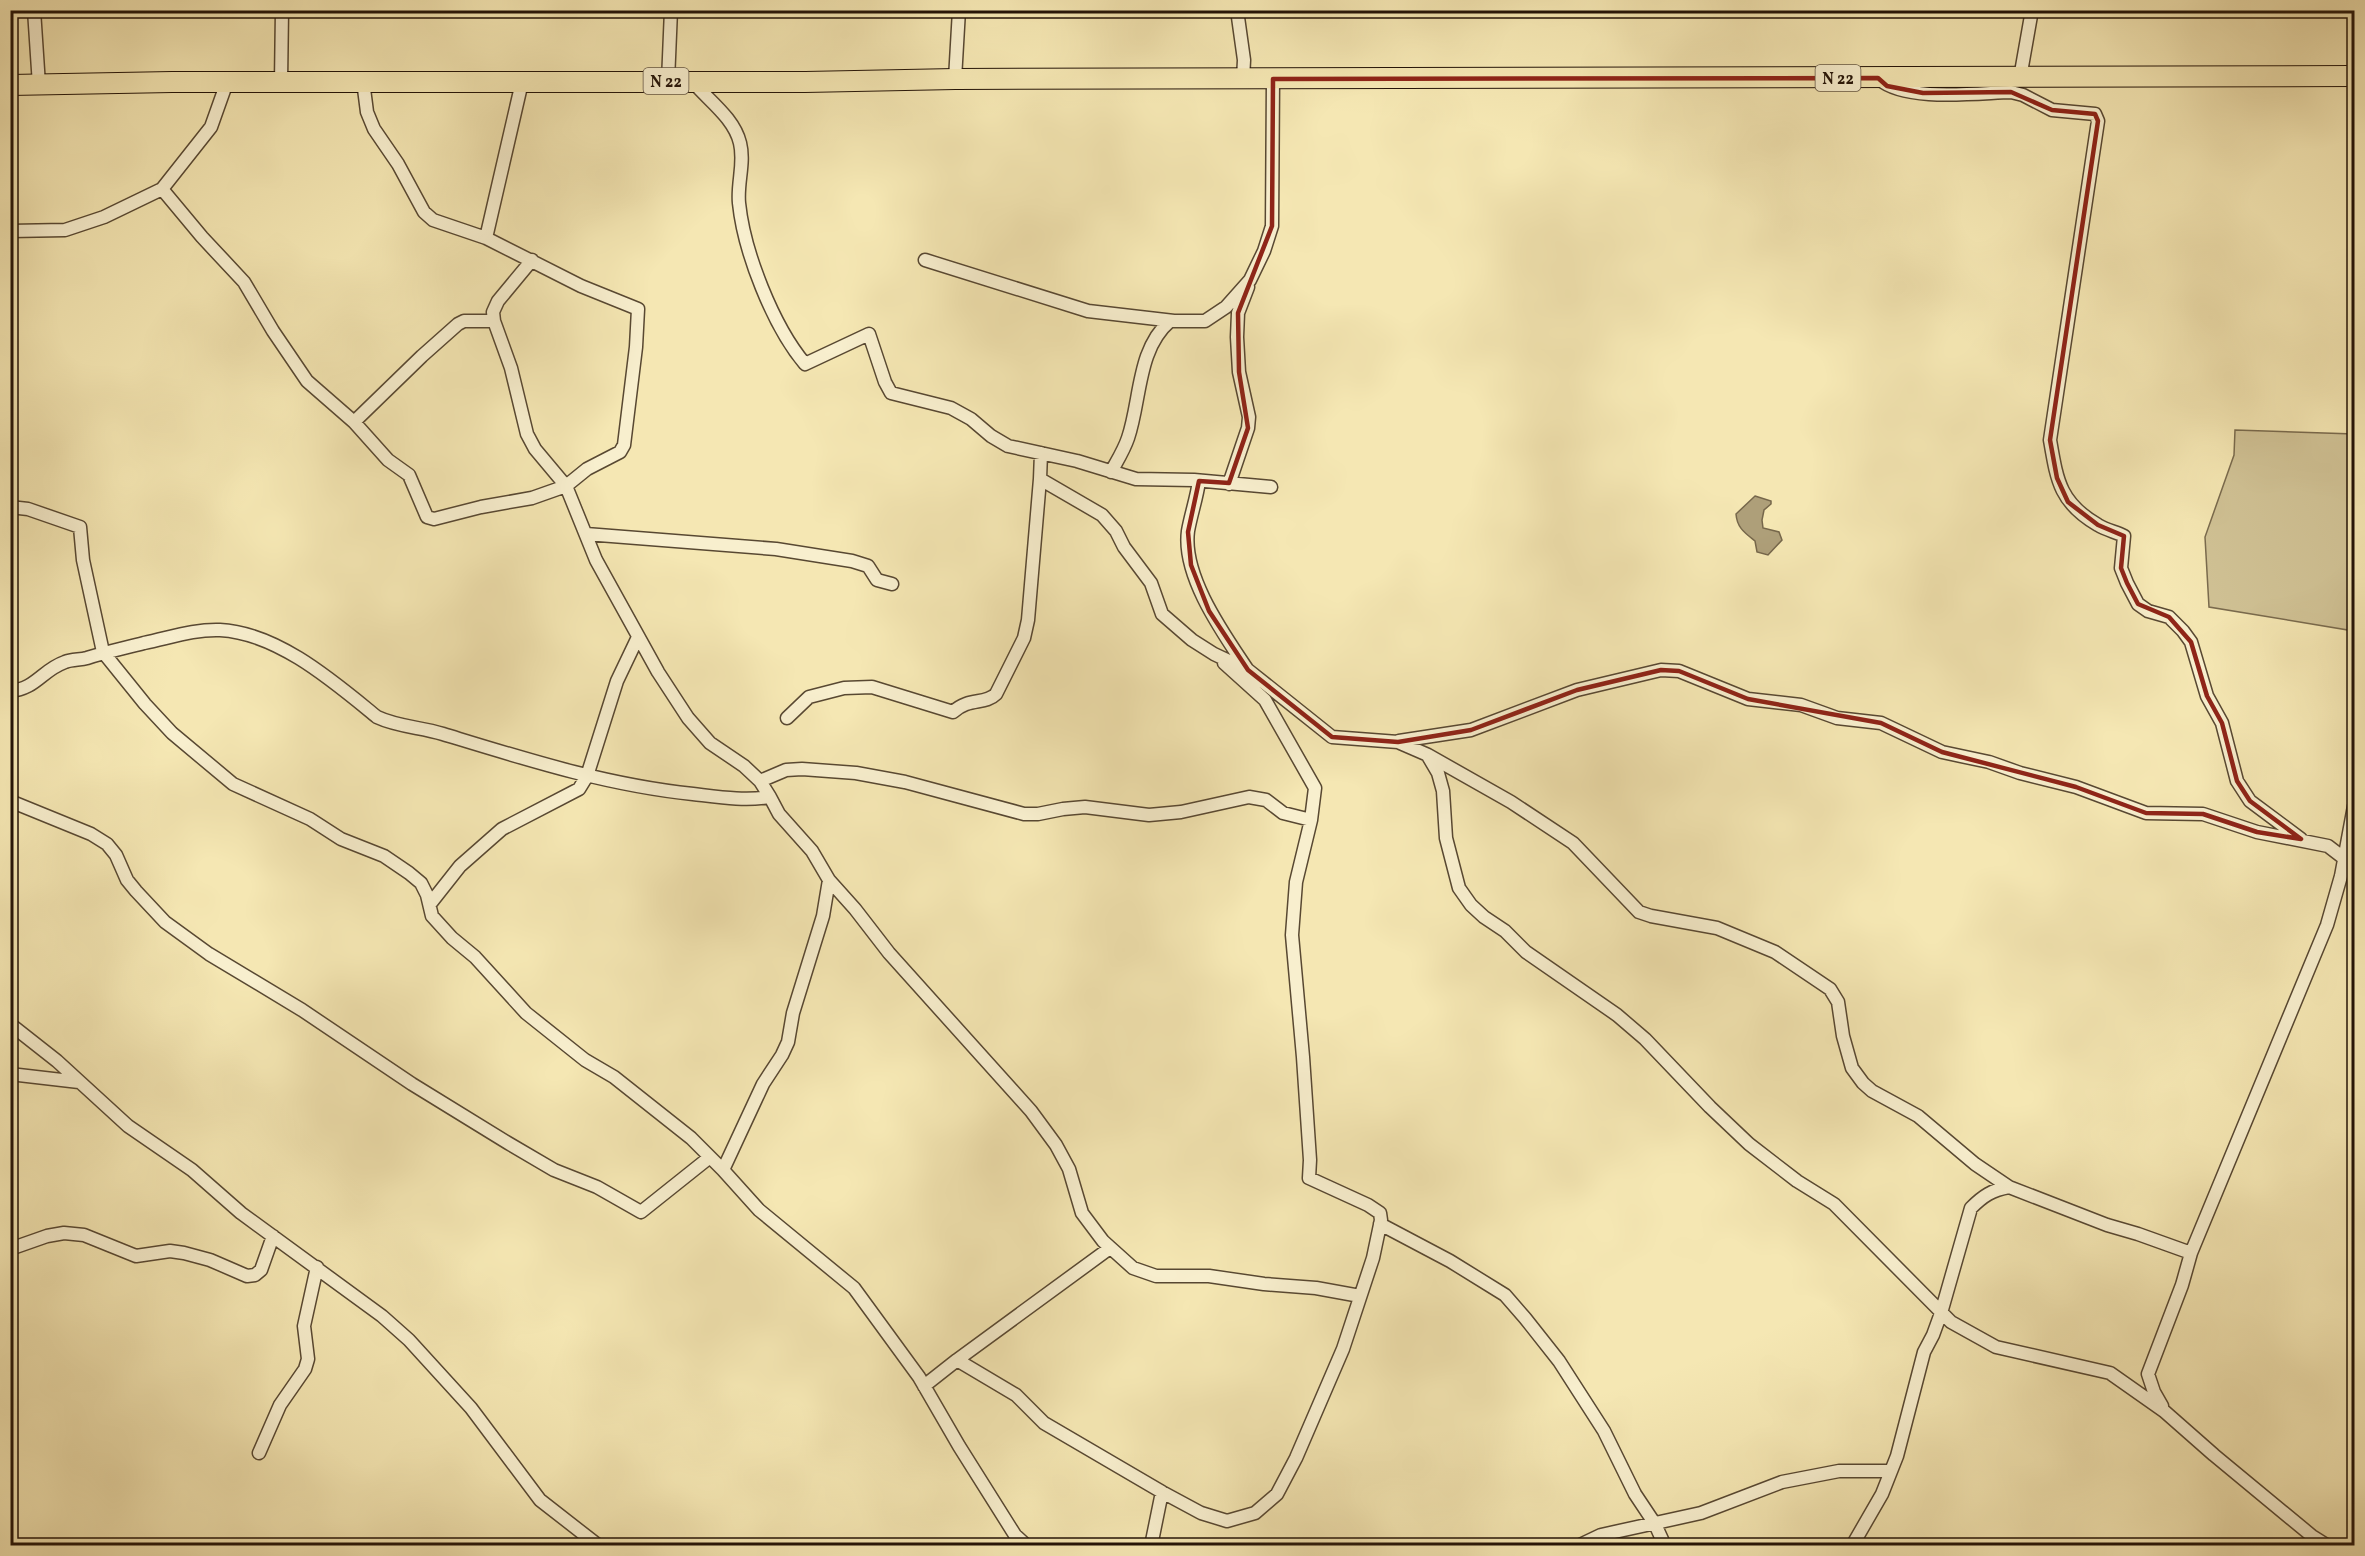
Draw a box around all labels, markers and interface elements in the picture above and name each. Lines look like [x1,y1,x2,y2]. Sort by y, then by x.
road number: N 22 [1816,65,1860,91]
road number: N 22 [644,68,688,94]

